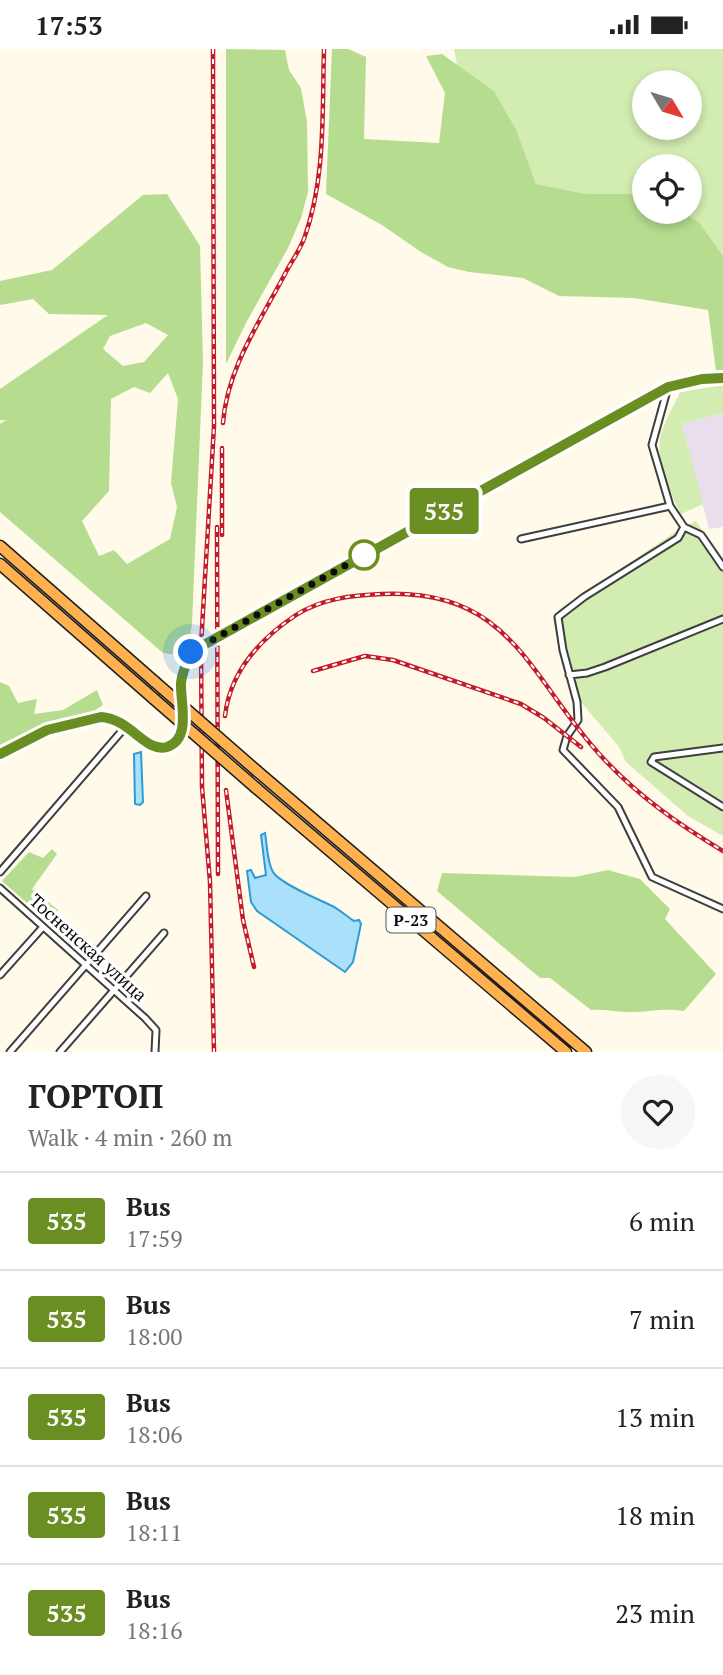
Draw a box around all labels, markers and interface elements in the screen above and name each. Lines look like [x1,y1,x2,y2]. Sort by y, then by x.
text: 17:53 [35,8,103,42]
north arrow [632,70,702,140]
map controls [632,70,702,224]
button: locate [632,154,702,224]
line badge: 535 [404,488,484,534]
text: 535 [424,495,464,527]
unlabelled marker [349,540,379,570]
your location [173,634,208,669]
street label: Тосненская улица [25,888,152,1006]
road number: Р-23 [386,907,436,933]
text: ГОРТОП [28,1074,163,1117]
button: heart [621,1075,695,1149]
text: Walk · 4 min · 260 m [28,1122,232,1153]
text: Bus [126,1189,171,1223]
text: 6 min [629,1204,695,1238]
text: 535 [46,1205,87,1237]
text: 17:59 [126,1223,183,1254]
text: Bus [126,1287,171,1321]
text: 7 min [629,1302,695,1336]
text: 535 [46,1303,87,1335]
text: 18:00 [126,1321,183,1352]
text: Bus [126,1385,171,1419]
text: 13 min [615,1400,695,1434]
text: 535 [46,1401,87,1433]
text: 18:06 [126,1419,183,1450]
text: Bus [126,1483,171,1517]
text: 18 min [615,1498,695,1532]
text: 535 [46,1499,87,1531]
text: 18:11 [126,1517,183,1548]
text: Bus [126,1581,171,1615]
text: 23 min [615,1596,695,1630]
text: 535 [46,1597,87,1629]
text: 18:16 [126,1615,183,1646]

